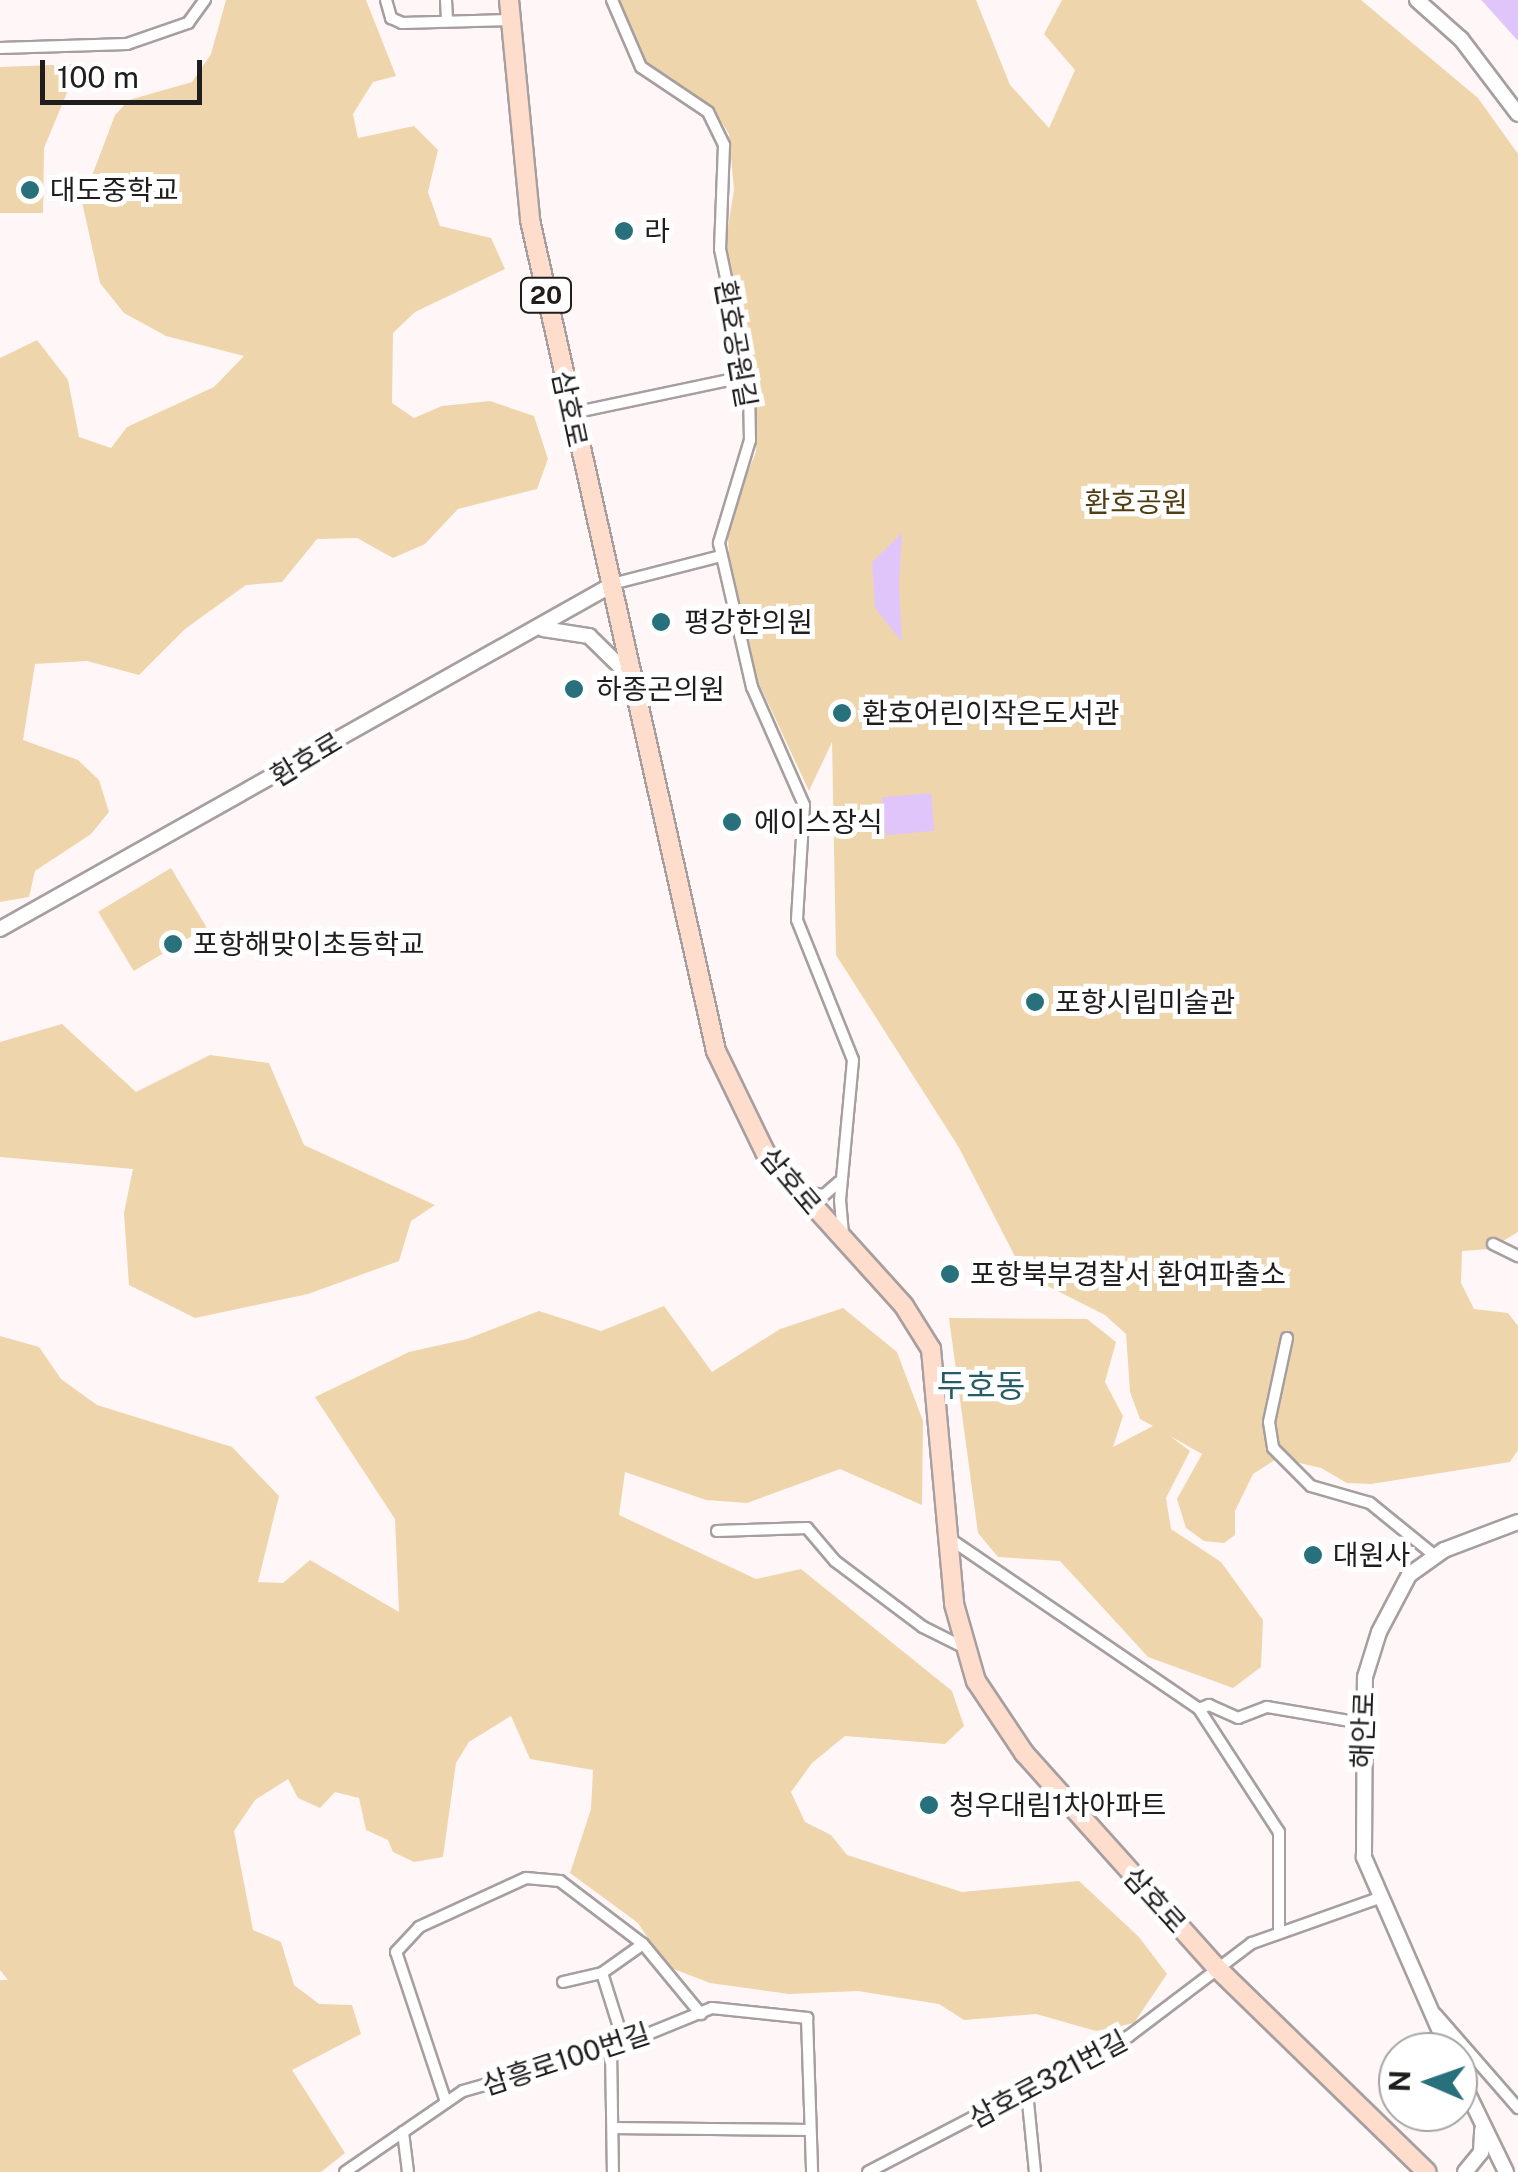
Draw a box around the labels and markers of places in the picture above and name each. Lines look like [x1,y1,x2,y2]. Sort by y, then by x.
place label: 대도중학교 [50,173,179,207]
marker: 대도중학교 [19,179,41,201]
place label: 라 [644,214,670,248]
marker: 라 [613,220,635,242]
place label: 평강한의원 [684,605,813,639]
marker: 평강한의원 [648,609,674,635]
place label: 하종곤의원 [596,672,725,706]
marker: 하종곤의원 [561,676,587,702]
place label: 환호어린이작은도서관 [862,696,1120,730]
marker: 환호어린이작은도서관 [831,702,853,724]
place label: 에이스장식 [754,805,883,839]
marker: 에이스장식 [719,809,745,835]
place label: 포항해맞이초등학교 [193,927,425,961]
marker: 포항해맞이초등학교 [162,933,184,955]
place label: 포항시립미술관 [1055,985,1235,1019]
marker: 포항시립미술관 [1024,991,1046,1013]
place label: 포항북부경찰서 환여파출소 [970,1257,1286,1291]
marker: 포항북부경찰서 환여파출소 [939,1263,961,1285]
place label: 대원사 [1333,1538,1410,1572]
marker: 대원사 [1302,1544,1324,1566]
place label: 청우대림1차아파트 [949,1788,1166,1822]
marker: 청우대림1차아파트 [918,1794,940,1816]

